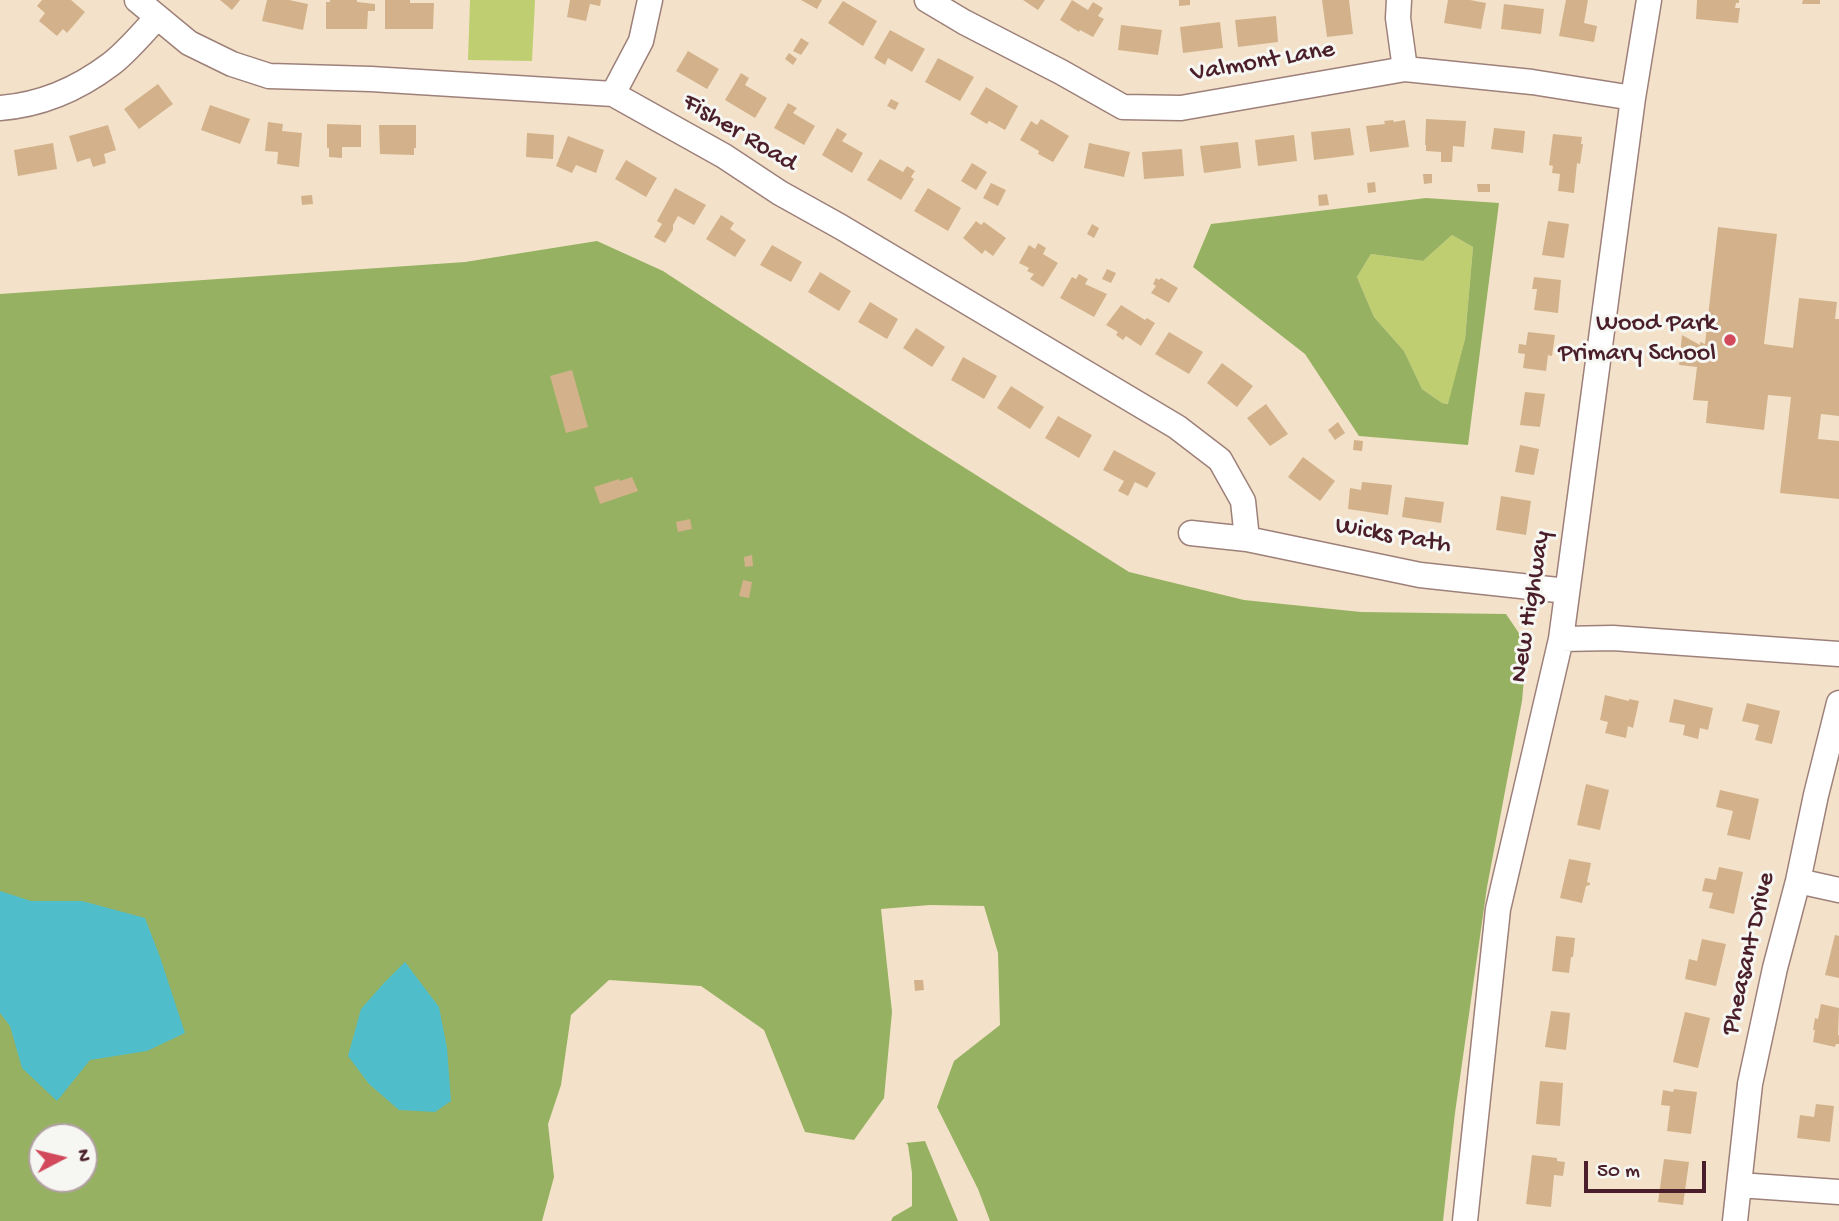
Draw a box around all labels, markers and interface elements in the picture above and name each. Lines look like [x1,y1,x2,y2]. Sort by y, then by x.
street label: Valmont Lane [1189,35,1337,91]
street label: Fisher Road [676,88,802,180]
place label: Wood Park Primary School [1558,309,1716,370]
marker: Wood Park Primary School [1722,332,1738,348]
street label: Wicks Path [1333,511,1453,563]
street label: New Highway [1505,529,1559,685]
street label: Pheasant Drive [1716,870,1784,1038]
north arrow [28,1123,98,1193]
text: N [70,1148,95,1163]
scale bar [1587,1148,1710,1192]
text: 50 m [1597,1160,1640,1185]

